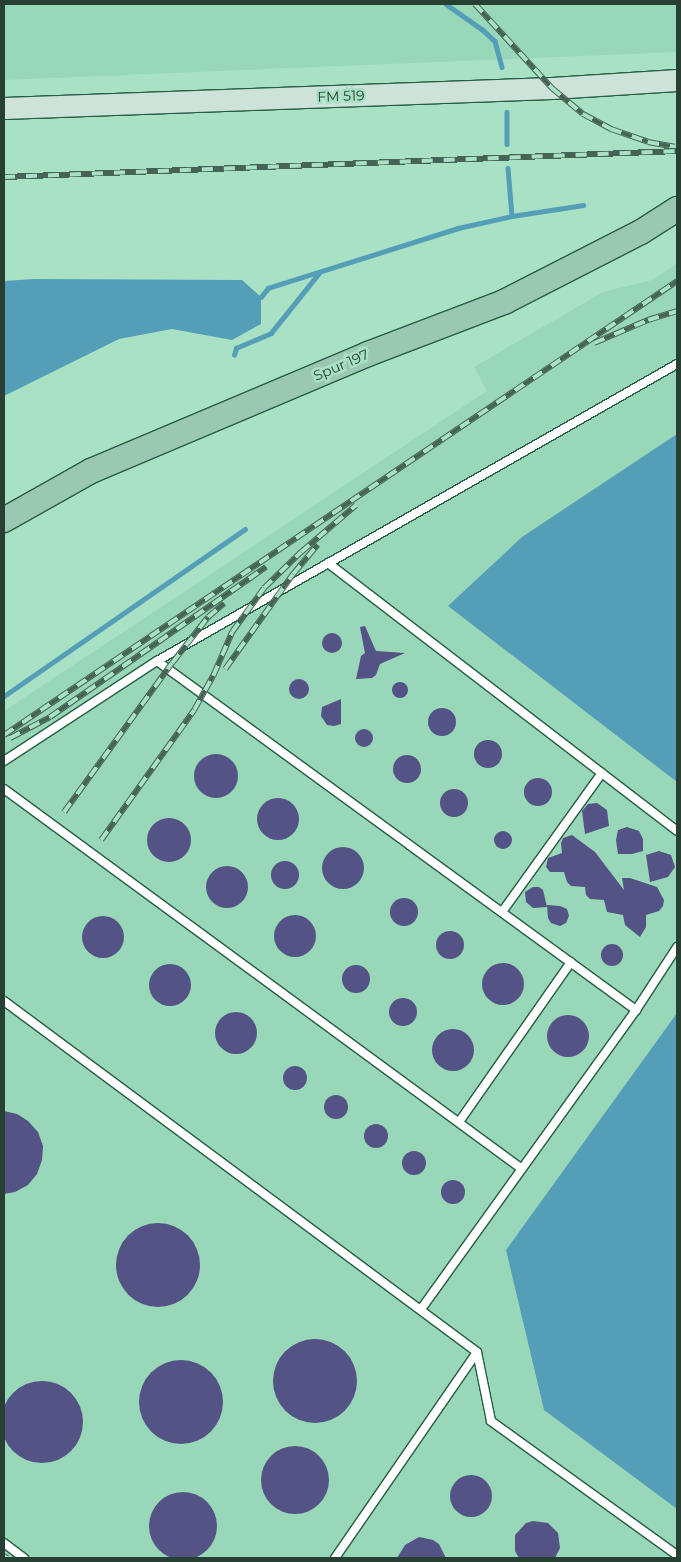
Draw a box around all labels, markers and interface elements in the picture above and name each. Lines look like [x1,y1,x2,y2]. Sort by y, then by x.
street label: FM 519 [317,87,365,105]
street label: Spur 197 [311,346,371,384]

